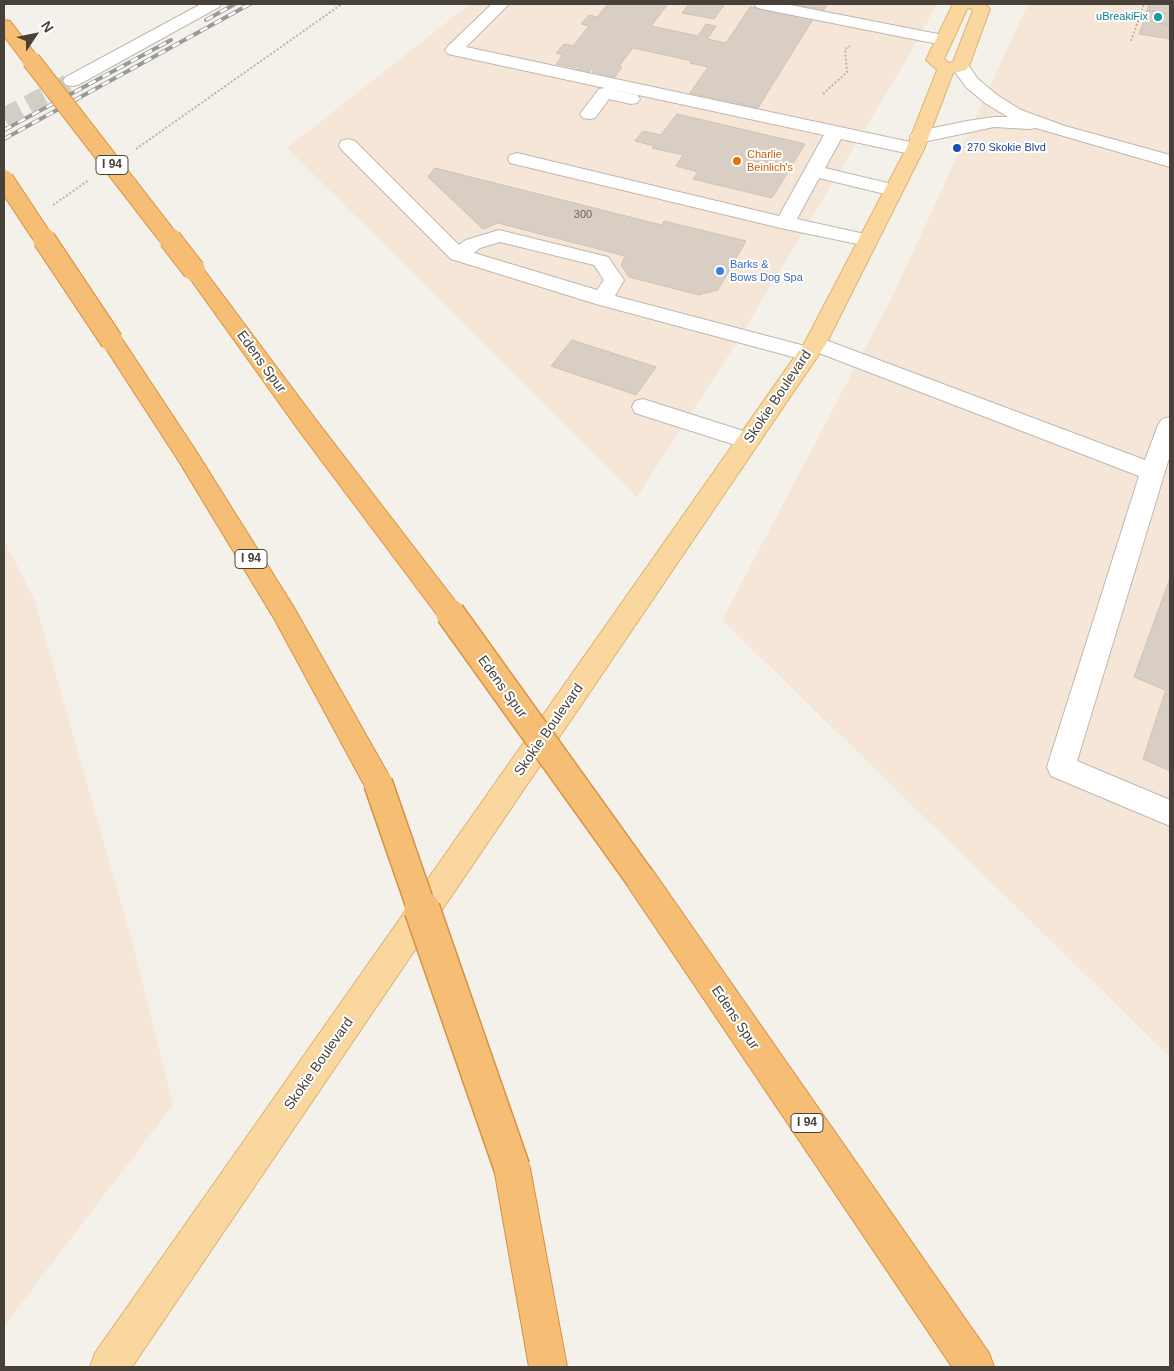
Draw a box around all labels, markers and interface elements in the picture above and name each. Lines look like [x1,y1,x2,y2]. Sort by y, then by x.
north arrow [10,10,60,60]
place label: uBreakiFix [1096,10,1148,24]
marker: uBreakiFix [1152,11,1164,23]
text: N [38,18,57,35]
place label: 270 Skokie Blvd [967,141,1046,155]
marker: 270 Skokie Blvd [951,142,963,154]
place label: Charlie Beinlich's [747,148,793,174]
marker: Charlie Beinlich's [731,155,743,167]
road number: I 94 [96,156,128,174]
house number: 300 [574,208,592,222]
place label: Barks & Bows Dog Spa [730,258,803,284]
marker: Barks & Bows Dog Spa [714,265,726,277]
street label: Edens Spur [233,327,289,397]
street label: Skokie Boulevard [741,347,815,447]
road number: I 94 [235,550,267,568]
street label: Edens Spur [474,652,530,722]
street label: Skokie Boulevard [511,681,587,779]
street label: Edens Spur [708,983,762,1053]
street label: Skokie Boulevard [281,1015,357,1113]
road number: I 94 [791,1114,823,1132]

